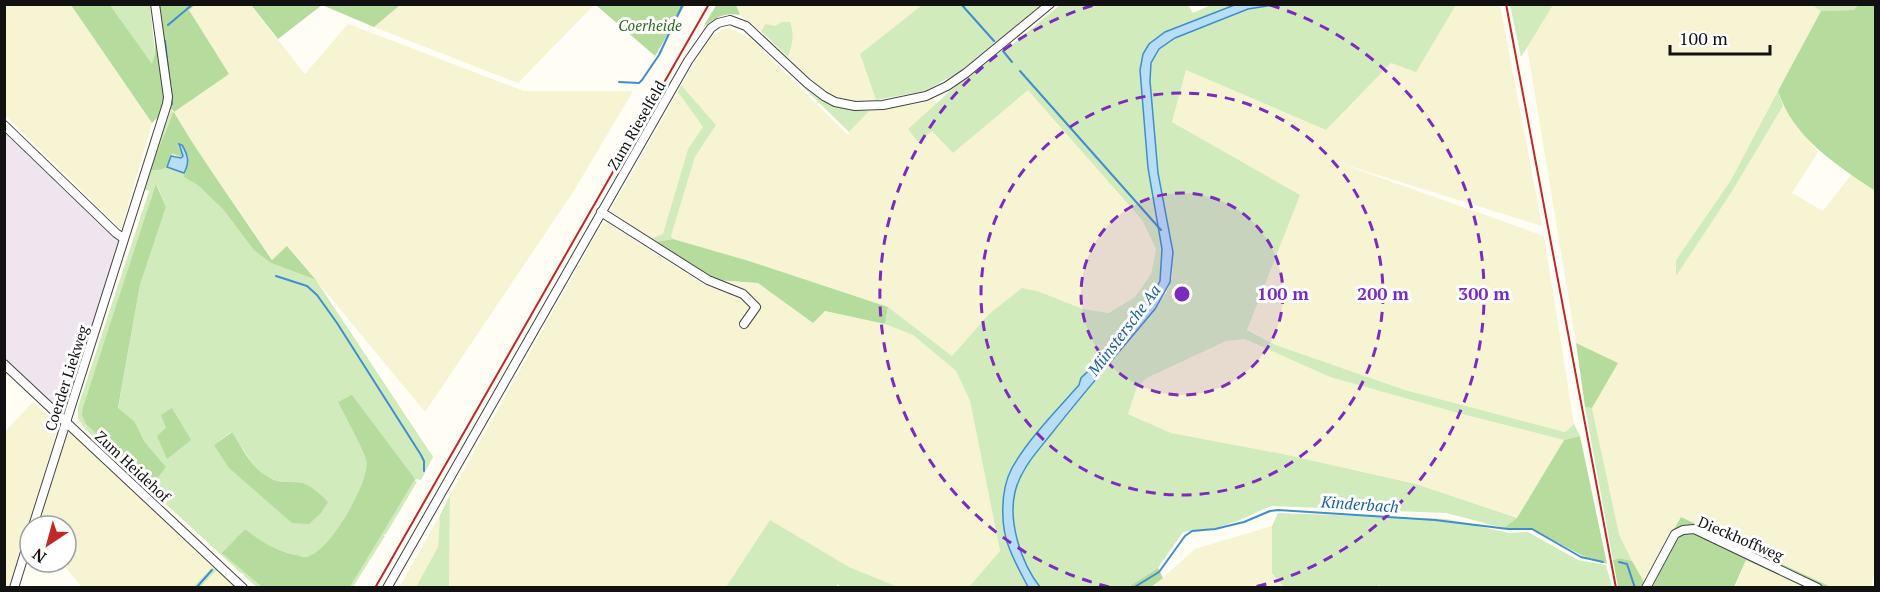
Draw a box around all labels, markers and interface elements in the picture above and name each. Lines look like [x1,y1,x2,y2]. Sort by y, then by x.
park label: Coerheide [618,15,682,35]
scale bar [1670,18,1770,56]
text: 100 m [1679,26,1728,50]
street label: Zum Rieselfeld [602,77,670,173]
water label: Münstersche Aa [1082,280,1166,381]
text: 100 m [1257,281,1309,305]
text: 200 m [1357,281,1409,305]
text: 300 m [1458,281,1510,305]
centre of rings [1172,284,1192,304]
street label: Coerder Liekweg [39,321,93,434]
street label: Zum Heidehof [91,426,175,506]
water label: Kinderbach [1319,490,1400,518]
street label: Dieckhoffweg [1695,511,1788,565]
north arrow [18,514,78,574]
text: N [28,544,51,569]

